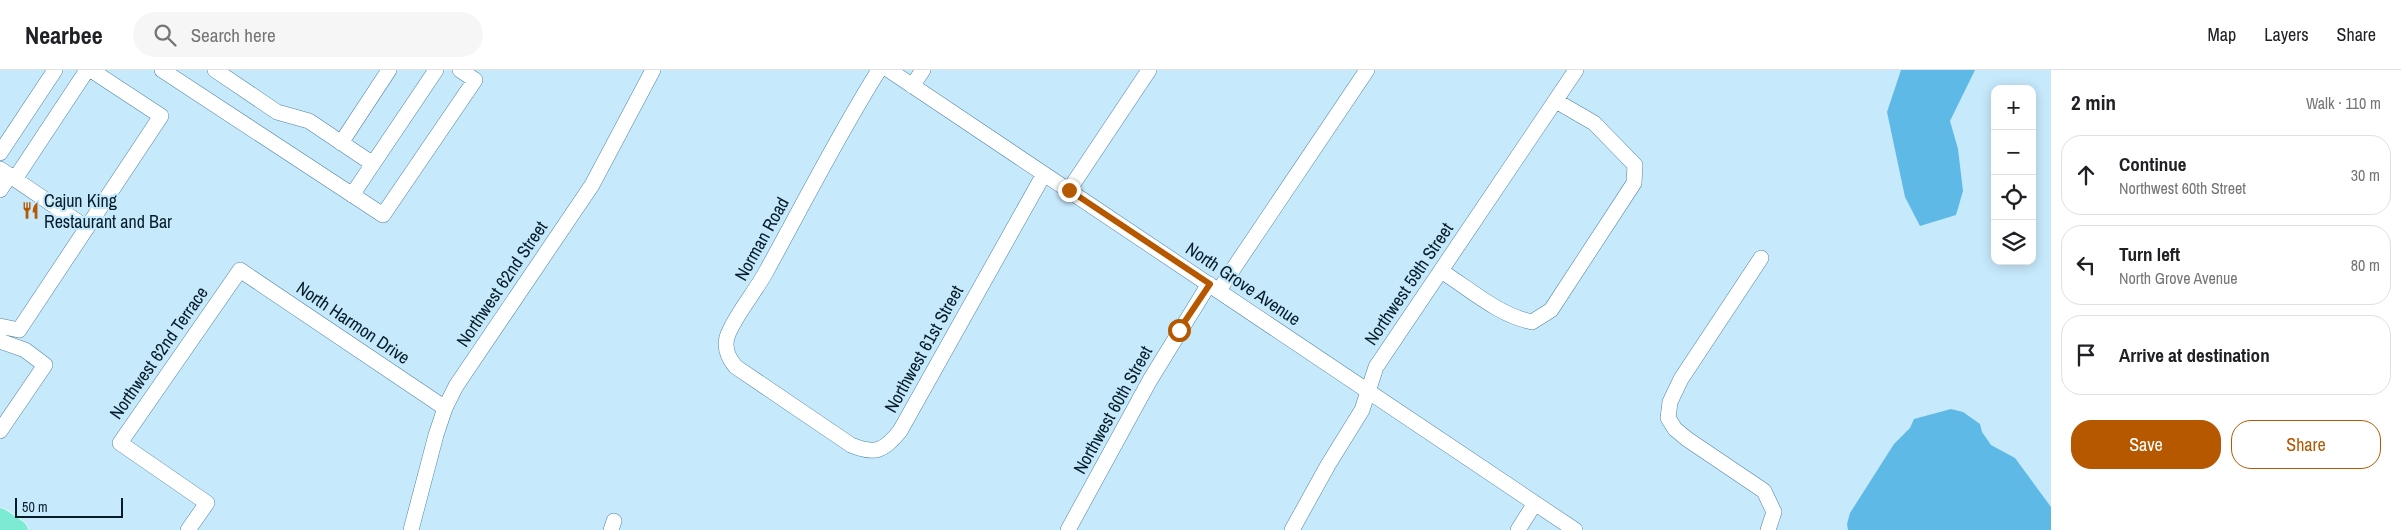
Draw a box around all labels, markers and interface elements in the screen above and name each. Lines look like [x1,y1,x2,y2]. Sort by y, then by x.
search box [133,12,483,57]
text: Nearbee [25,19,103,51]
icon: search [151,21,179,49]
text: Search here [191,22,276,48]
text: Map [2208,22,2236,47]
text: Layers [2264,22,2309,47]
text: Share [2337,22,2376,47]
map controls [1991,85,2036,265]
button: + [1991,85,2036,130]
text: 2 min [2071,88,2116,117]
text: Walk · 110 m [2306,92,2381,114]
button: − [1991,130,2036,175]
text: Continue [2119,151,2187,177]
icon: ahead [2072,161,2100,189]
text: 30 m [2351,164,2380,186]
button: locate [1991,175,2036,220]
text: Northwest 60th Street [2119,177,2246,199]
route end [1058,179,1081,202]
place label: Cajun King Restaurant and Bar [44,188,172,234]
street label: Norman Road [728,193,795,285]
restaurant icon: Cajun King Restaurant and Bar [20,201,40,221]
street label: Northwest 62nd Street [450,216,553,352]
street label: Northwest 59th Street [1358,218,1459,350]
button: layers [1991,220,2036,265]
street label: North Grove Avenue [1181,236,1306,331]
text: Turn left [2119,241,2180,267]
icon: left [2072,251,2100,279]
text: 80 m [2351,254,2380,276]
text: North Grove Avenue [2119,267,2238,289]
street label: North Harmon Drive [292,275,415,370]
street label: Northwest 62nd Terrace [103,281,214,424]
street label: Northwest 61st Street [878,281,969,417]
route start [1168,319,1191,342]
street label: Northwest 60th Street [1067,341,1158,478]
icon: arrive [2072,341,2100,369]
text: Arrive at destination [2119,342,2270,368]
button: Save [2071,420,2221,469]
button: Share [2231,420,2381,469]
scale bar [15,495,122,518]
text: 50 m [22,498,48,516]

